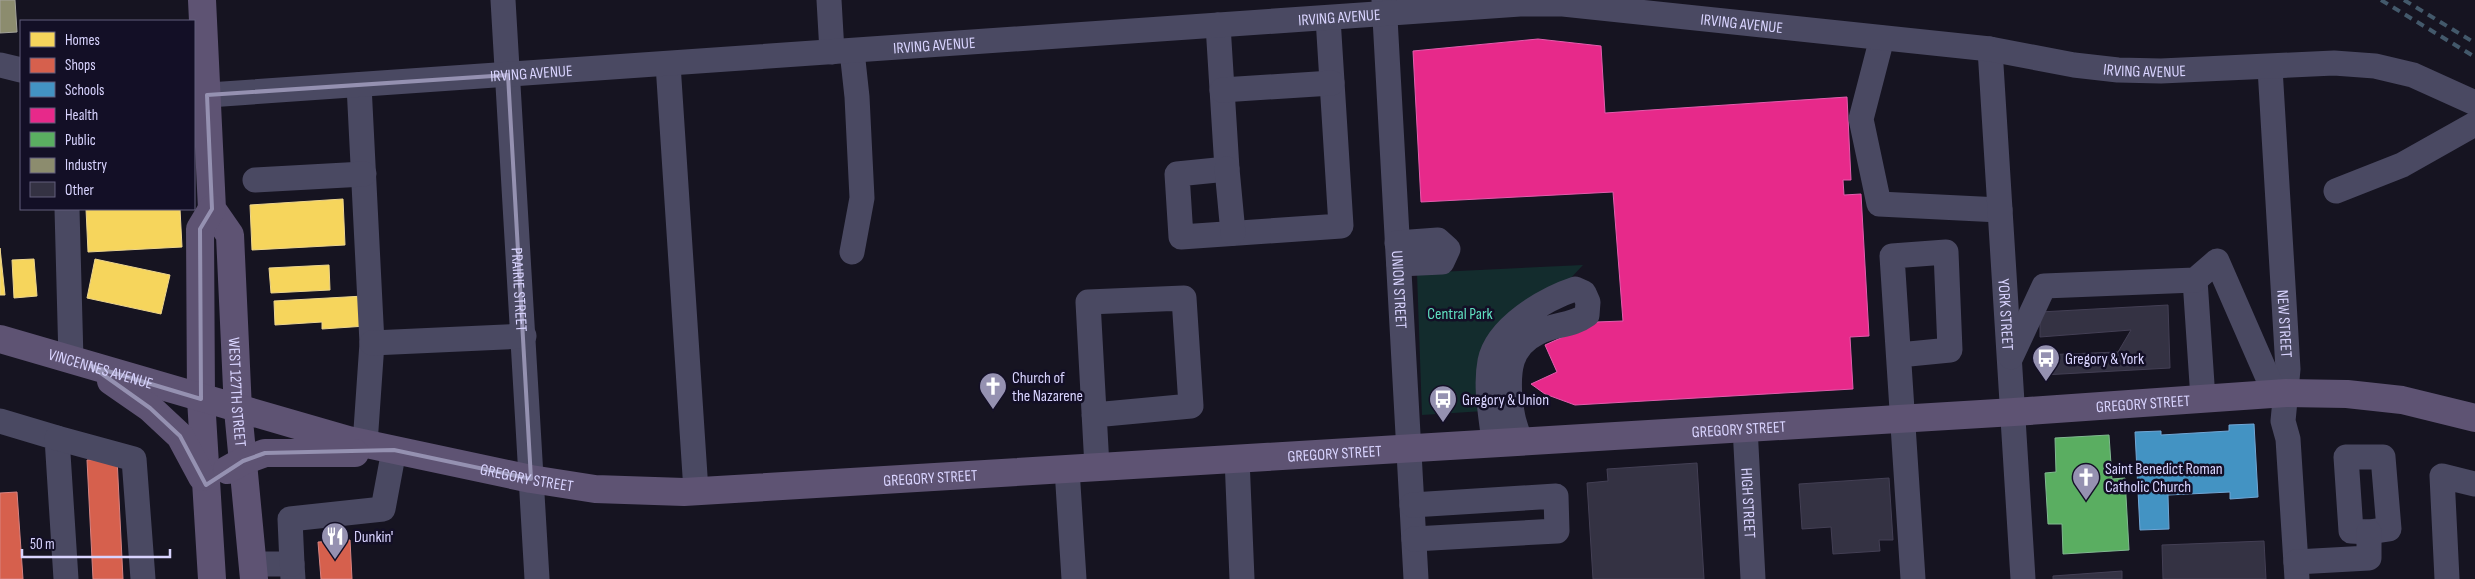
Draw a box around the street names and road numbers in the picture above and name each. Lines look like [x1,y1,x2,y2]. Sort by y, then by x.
street label: IRVING AVENUE [1297,6,1381,30]
street label: IRVING AVENUE [1700,11,1784,38]
street label: IRVING AVENUE [892,34,976,58]
street label: IRVING AVENUE [2102,60,2186,82]
street label: IRVING AVENUE [489,62,573,86]
street label: PRAIRIE STREET [507,247,530,333]
street label: UNION STREET [1387,250,1410,330]
street label: YORK STREET [1993,278,2017,352]
street label: NEW STREET [2272,289,2295,359]
street label: WEST 127TH STREET [224,337,249,448]
street label: VINCENNES AVENUE [46,346,155,394]
street label: GREGORY STREET [2095,392,2191,417]
street label: GREGORY STREET [1691,418,1787,442]
street label: GREGORY STREET [1287,442,1383,467]
street label: GREGORY STREET [478,460,575,497]
street label: GREGORY STREET [883,466,979,491]
street label: HIGH STREET [1736,467,1759,539]

